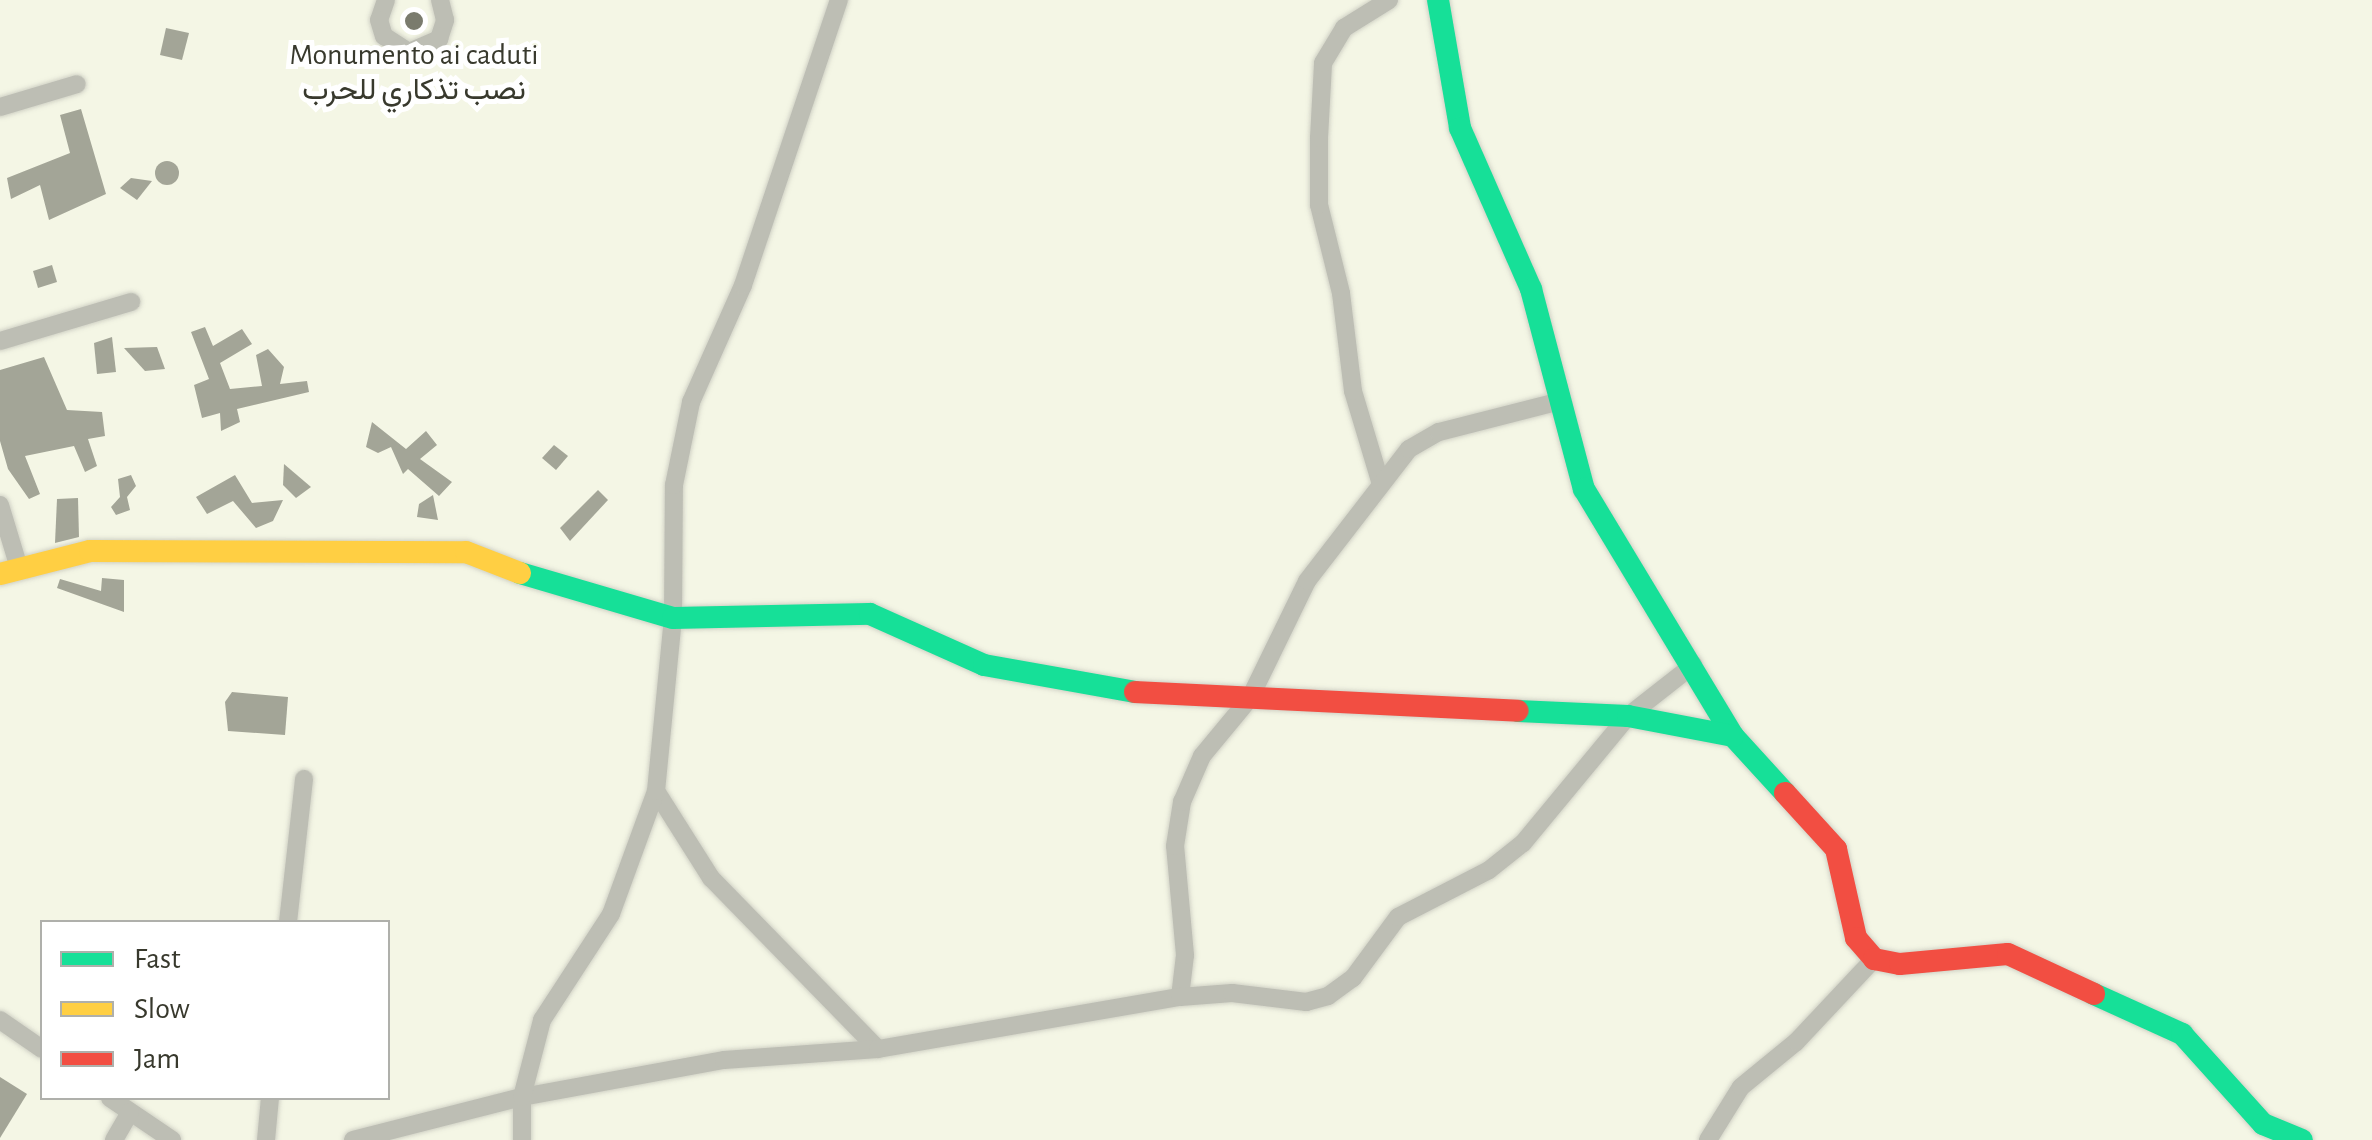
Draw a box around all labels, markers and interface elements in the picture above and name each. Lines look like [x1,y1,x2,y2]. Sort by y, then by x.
marker: Monumento ai caduti نصب تذكاري للحرب [403,10,425,32]
place label: Monumento ai caduti نصب تذكاري للحرب [290,37,538,108]
legend [40,920,390,1100]
text: Fast [134,944,181,974]
text: Slow [134,994,190,1024]
text: Jam [134,1044,180,1074]

